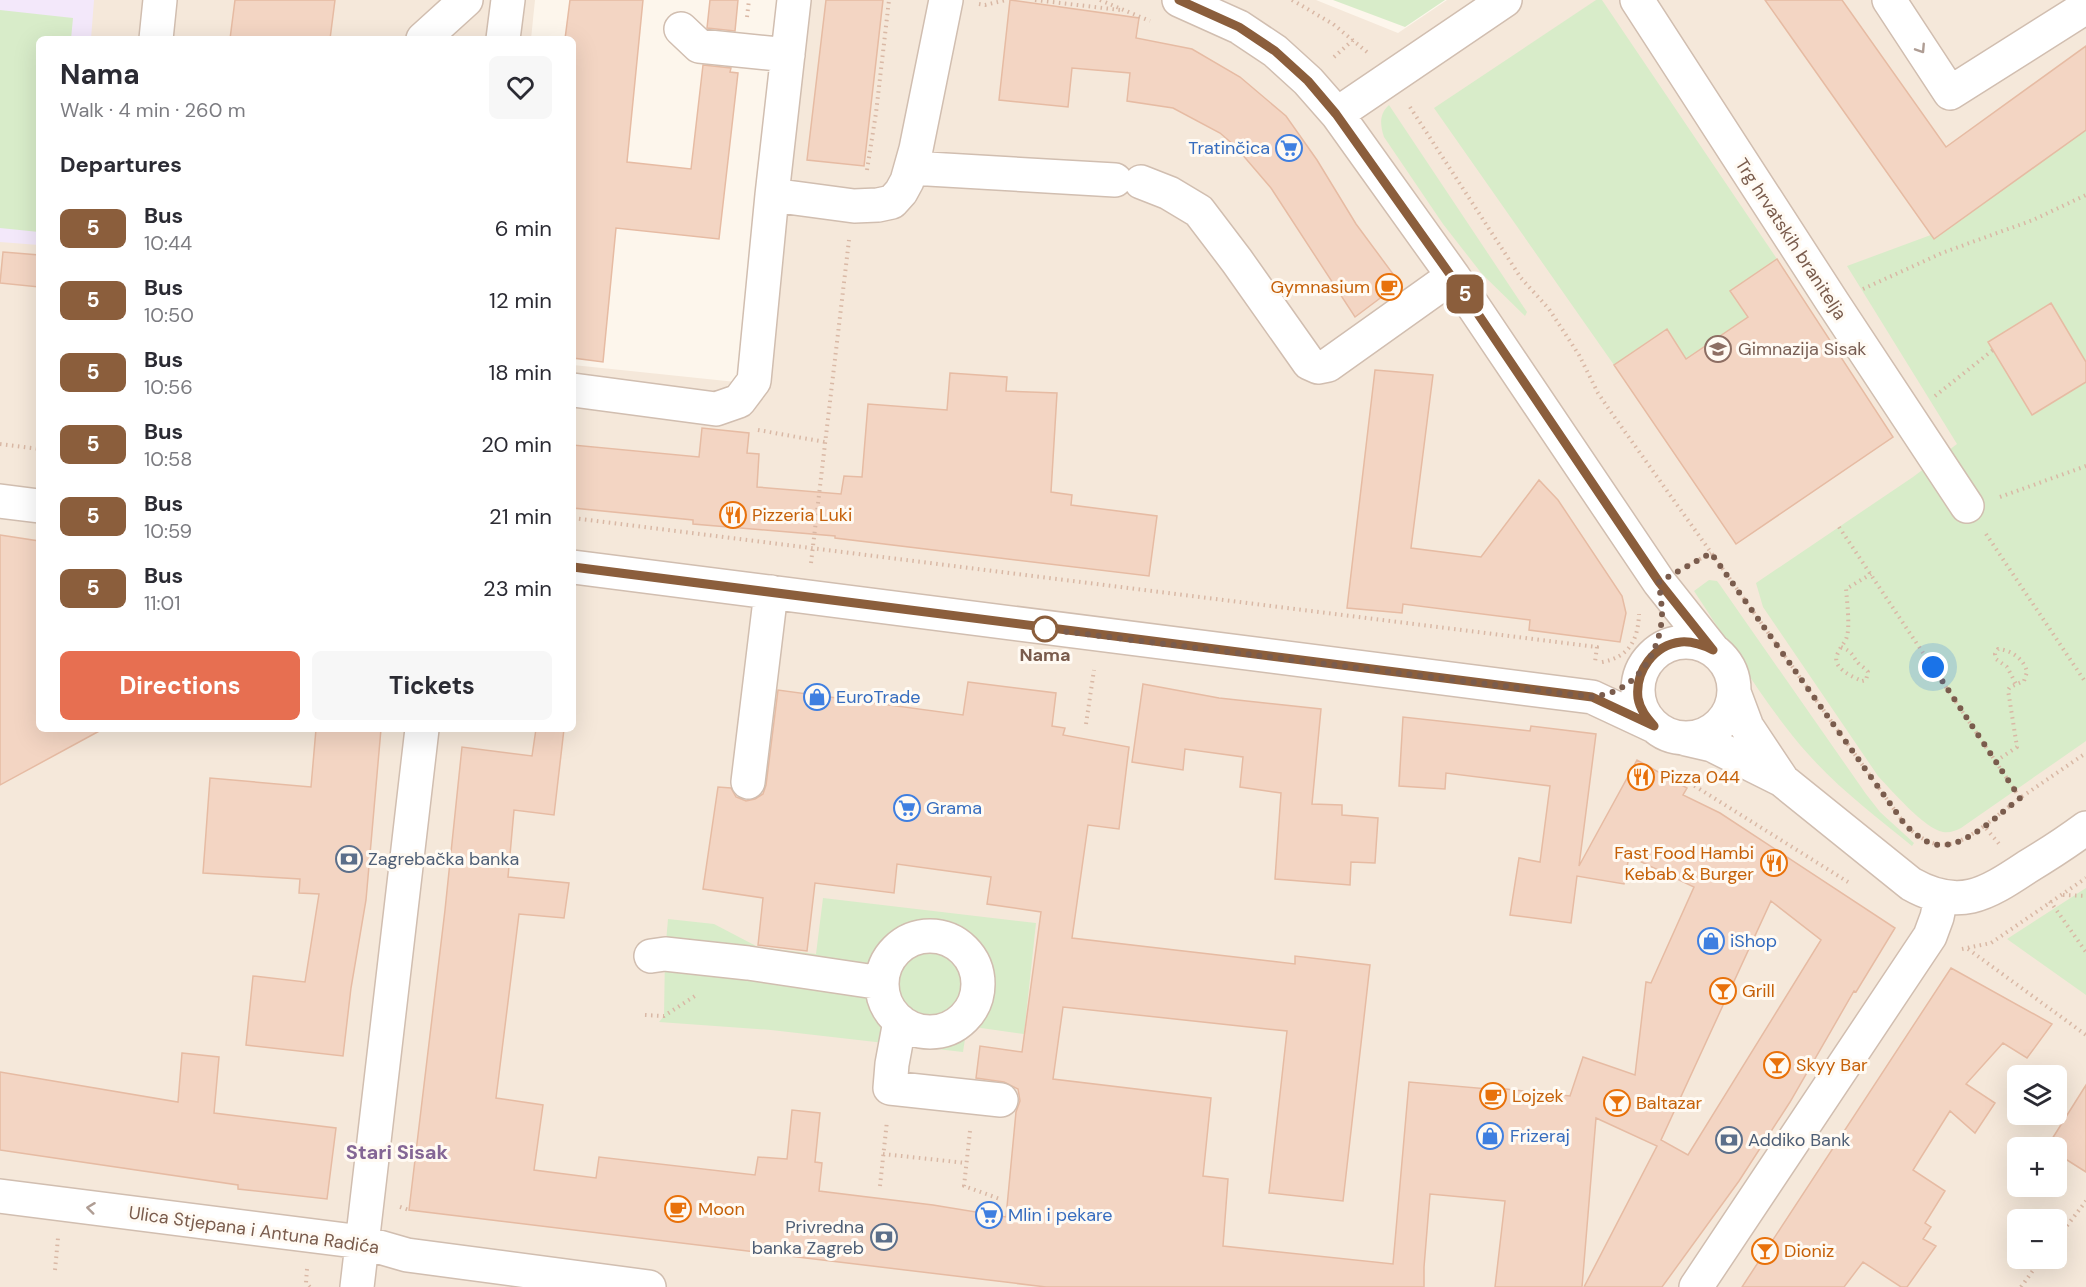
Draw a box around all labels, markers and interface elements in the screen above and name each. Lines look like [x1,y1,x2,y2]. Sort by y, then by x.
one-way arrow [1914,43,1926,53]
text: Nama [60,56,140,93]
button: heart [489,56,552,119]
text: Walk · 4 min · 260 m [60,97,245,123]
supermarket icon: Tratinčica [1274,133,1304,163]
place label: Tratinčica [1188,136,1270,160]
text: Departures [60,150,182,179]
street label: Trg hrvatskih branitelja [1730,154,1852,324]
text: Bus [144,201,183,230]
text: 5 [86,214,100,242]
text: 6 min [495,214,552,243]
text: 10:44 [144,230,192,256]
cafe icon: Gymnasium [1374,272,1404,302]
text: Bus [144,273,183,302]
line badge: 5 [1446,274,1484,314]
place label: Gymnasium [1270,275,1370,299]
text: 5 [1458,280,1472,308]
text: 5 [86,286,100,314]
text: 12 min [489,286,552,315]
text: 10:50 [144,302,194,328]
school or university icon: Gimnazija Sisak [1703,334,1733,364]
place label: Gimnazija Sisak [1738,337,1866,361]
text: Bus [144,345,183,374]
text: 5 [86,358,100,386]
text: 18 min [488,358,552,387]
text: 10:56 [144,374,193,400]
text: Bus [144,417,183,446]
text: 5 [86,430,100,458]
text: 20 min [481,430,552,459]
text: 10:58 [144,446,192,472]
text: Bus [144,489,183,518]
restaurant icon: Pizzeria Luki [718,500,748,530]
text: 5 [86,502,100,530]
text: 21 min [489,502,552,531]
place label: Pizzeria Luki [752,503,852,527]
text: 10:59 [144,518,192,544]
text: Bus [144,561,183,590]
text: 5 [86,574,100,602]
text: 23 min [483,574,552,603]
text: 11:01 [144,590,180,616]
marker: Nama [1032,616,1058,642]
place label: Nama [1019,643,1071,667]
button: Directions [60,651,300,720]
button: Tickets [312,651,552,720]
your location [1918,652,1948,682]
shop icon: EuroTrade [802,682,832,712]
place label: EuroTrade [836,685,921,709]
restaurant icon: Pizza 044 [1626,762,1656,792]
place label: Pizza 044 [1660,765,1740,789]
supermarket icon: Grama [892,793,922,823]
place label: Grama [926,796,982,820]
place label: Fast Food Hambi Kebab & Burger [1614,841,1754,886]
bank icon: Zagrebačka banka [334,844,364,874]
place label: Zagrebačka banka [368,847,519,871]
restaurant icon: Fast Food Hambi Kebab & Burger [1759,848,1789,878]
shop icon: iShop [1696,926,1726,956]
place label: iShop [1730,929,1777,953]
bar icon: Grill [1708,976,1738,1006]
place label: Grill [1742,979,1775,1003]
bar icon: Skyy Bar [1762,1050,1792,1080]
place label: Skyy Bar [1796,1053,1868,1077]
map controls [2007,1065,2067,1269]
button: layers [2007,1065,2067,1125]
cafe icon: Lojzek [1478,1081,1508,1111]
place label: Lojzek [1512,1084,1564,1108]
bar icon: Baltazar [1602,1088,1632,1118]
place label: Baltazar [1636,1091,1703,1115]
shop icon: Frizeraj [1475,1121,1505,1151]
place label: Frizeraj [1510,1124,1570,1148]
bank icon: Addiko Bank [1714,1125,1744,1155]
place label: Addiko Bank [1748,1128,1850,1152]
button: + [2007,1137,2067,1197]
district label: Stari Sisak [346,1139,449,1165]
cafe icon: Moon [663,1194,693,1224]
place label: Moon [698,1197,745,1221]
supermarket icon: Mlin i pekare [974,1200,1004,1230]
street label: Ulica Stjepana i Antuna Radića [127,1201,381,1259]
one-way arrow [86,1202,95,1215]
place label: Mlin i pekare [1008,1203,1113,1227]
button: − [2007,1209,2067,1269]
place label: Privredna banka Zagreb [752,1215,864,1260]
bank icon: Privredna banka Zagreb [869,1222,899,1252]
bar icon: Dioniz [1750,1236,1780,1266]
place label: Dioniz [1784,1239,1834,1263]

